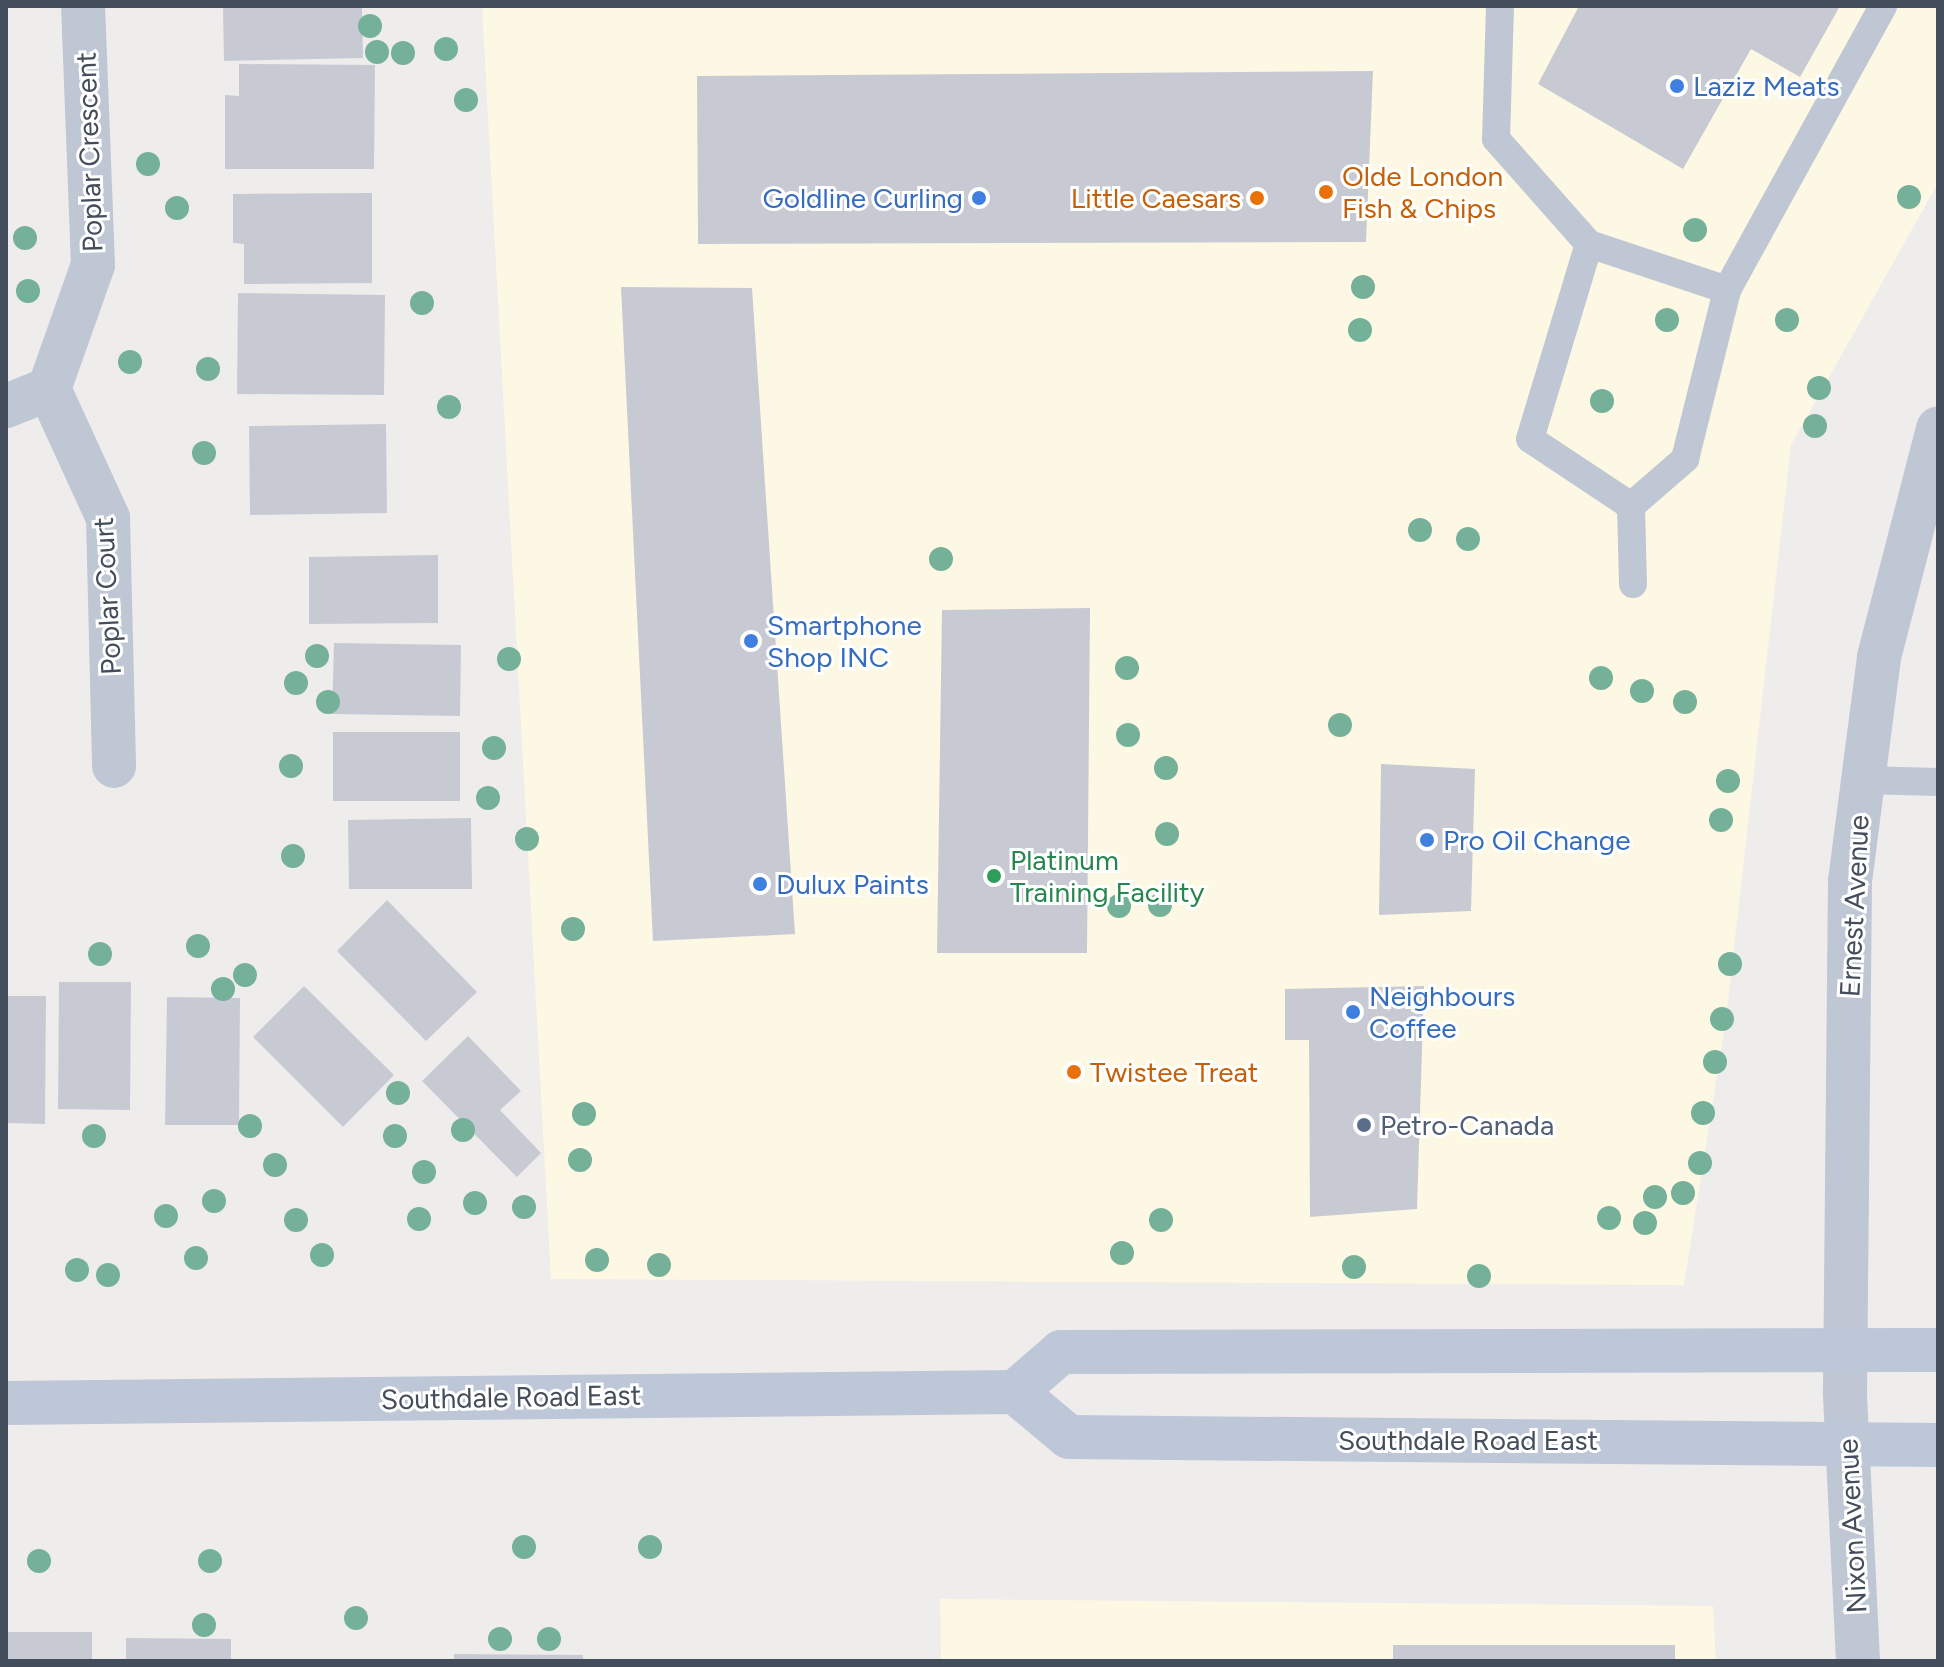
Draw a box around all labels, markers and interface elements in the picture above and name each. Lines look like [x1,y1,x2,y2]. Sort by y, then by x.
street label: Poplar Crescent [69,51,109,253]
place label: Laziz Meats [1693,69,1840,103]
marker: Laziz Meats [1668,77,1686,95]
place label: Olde London Fish & Chips [1342,159,1503,225]
place label: Goldline Curling [762,181,963,215]
place label: Little Caesars [1071,181,1241,215]
marker: Olde London Fish & Chips [1317,183,1335,201]
marker: Goldline Curling [970,189,988,207]
marker: Little Caesars [1248,189,1266,207]
street label: Poplar Court [86,516,128,676]
place label: Smartphone Shop INC [767,608,922,674]
marker: Smartphone Shop INC [742,632,760,650]
street label: Ernest Avenue [1832,814,1876,998]
place label: Pro Oil Change [1443,823,1630,857]
marker: Pro Oil Change [1418,831,1436,849]
place label: Platinum Training Facility [1010,843,1204,909]
place label: Dulux Paints [776,867,929,901]
marker: Platinum Training Facility [985,867,1003,885]
marker: Dulux Paints [751,875,769,893]
place label: Neighbours Coffee [1369,979,1515,1045]
marker: Neighbours Coffee [1344,1003,1362,1021]
place label: Twistee Treat [1090,1055,1258,1089]
marker: Twistee Treat [1065,1063,1083,1081]
place label: Petro-Canada [1380,1108,1554,1142]
marker: Petro-Canada [1355,1116,1373,1134]
street label: Southdale Road East [381,1378,641,1416]
street label: Southdale Road East [1338,1423,1598,1457]
street label: Nixon Avenue [1831,1438,1873,1614]

